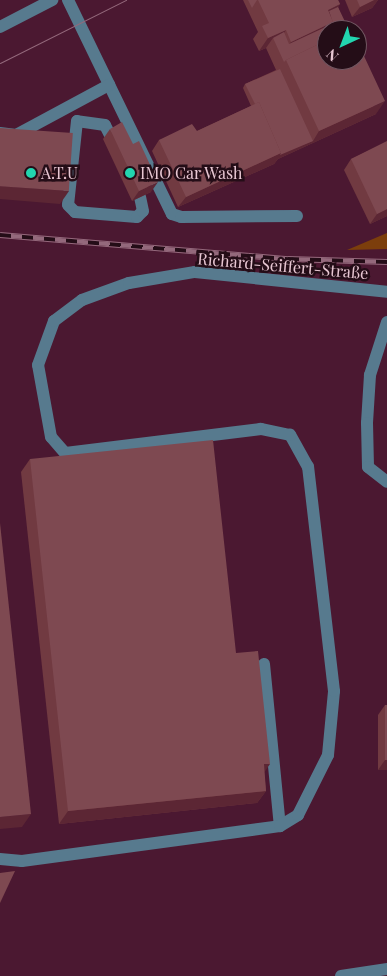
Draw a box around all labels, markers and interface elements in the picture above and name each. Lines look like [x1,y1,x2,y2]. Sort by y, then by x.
north arrow [317,20,367,70]
text: N [322,45,342,66]
place label: A.T.U [41,163,78,183]
place label: IMO Car Wash [140,163,243,183]
marker: A.T.U [25,167,37,179]
marker: IMO Car Wash [124,167,136,179]
street label: Richard-Seiffert-Straße [197,249,369,283]

